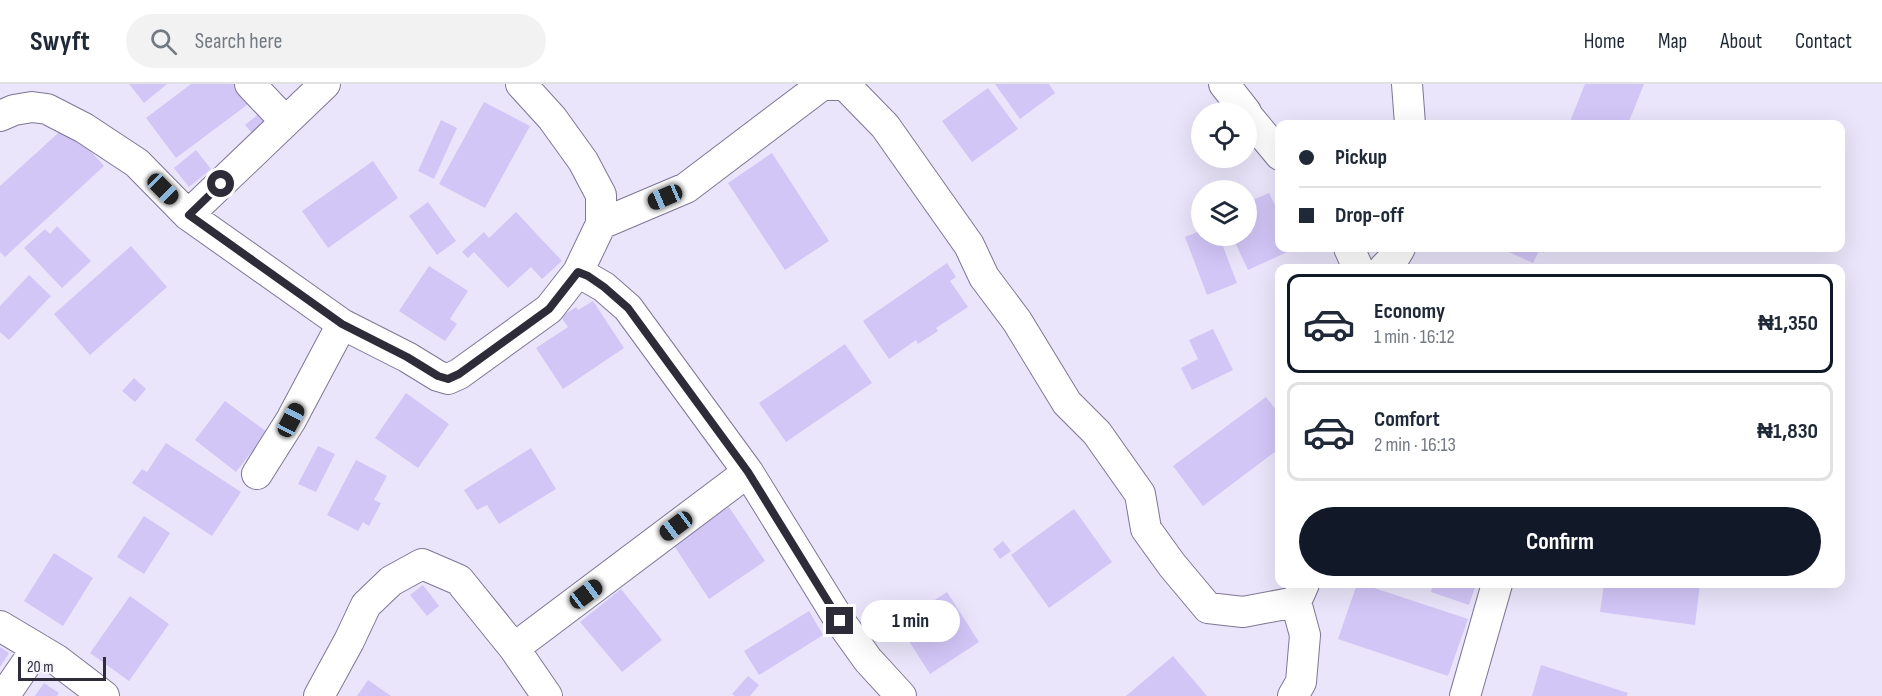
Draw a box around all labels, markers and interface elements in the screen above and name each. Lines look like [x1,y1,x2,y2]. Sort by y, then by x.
search box [126,14,546,68]
text: Swyft [30,25,90,58]
icon: search [147,25,180,58]
text: Search here [195,28,282,55]
text: Home [1584,29,1625,54]
text: Map [1658,29,1687,54]
text: About [1720,29,1762,54]
text: Contact [1795,29,1852,54]
map controls [1191,102,1257,246]
button: locate [1191,102,1257,168]
text: Pickup [1335,144,1387,171]
car [144,170,182,208]
route start [207,170,234,197]
button: layers [1191,180,1257,246]
car [645,182,685,212]
text: Drop-off [1335,202,1404,229]
icon: car [1302,297,1356,351]
text: Economy [1374,298,1445,325]
text: ₦1,350 [1758,310,1818,337]
text: 1 min · 16:12 [1374,325,1455,349]
car [275,400,307,440]
icon: car [1302,405,1356,459]
text: Comfort [1374,406,1440,433]
text: ₦1,830 [1757,418,1818,445]
text: 2 min · 16:13 [1374,433,1456,457]
button: Confirm [1299,507,1821,576]
car [656,508,696,544]
car [566,576,606,612]
callout: 1 min [861,600,960,642]
route end [826,607,853,634]
text: 1 min [892,609,929,633]
scale bar [18,654,106,682]
text: 20 m [27,658,54,677]

